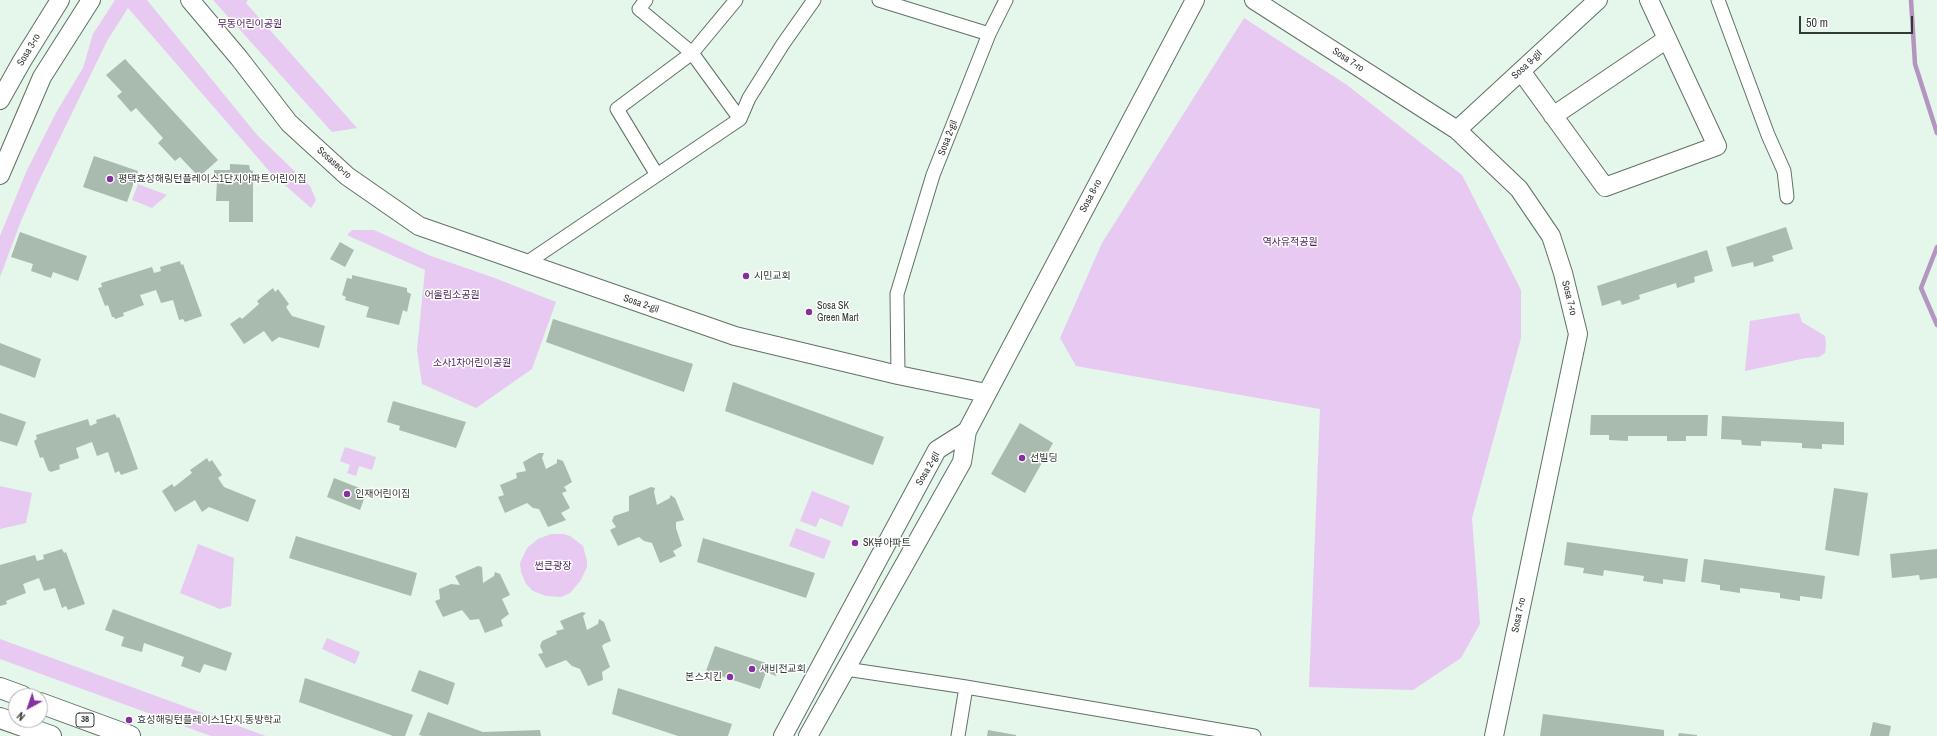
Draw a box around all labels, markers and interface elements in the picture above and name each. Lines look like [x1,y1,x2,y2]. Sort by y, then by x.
scale bar [1801,8,1915,34]
text: 50 m [1806,15,1828,31]
park label: 무동어린이공원 [218,18,282,30]
street label: Sosa 3-ro [15,32,43,68]
street label: Sosa 7-ro [1330,45,1366,75]
street label: Sosa 9-gil [1509,48,1545,82]
street label: Sosa 2-gil [936,119,960,157]
street label: Sosaseo-ro [314,145,354,181]
place label: 평택효성해링턴플레이스1단지아파트어린이집 [118,173,307,185]
marker: 평택효성해링턴플레이스1단지아파트어린이집 [105,174,115,184]
street label: Sosa 8-ro [1077,177,1105,215]
park label: 역사유적공원 [1262,236,1318,248]
place label: 시민교회 [754,270,791,282]
marker: 시민교회 [741,271,751,281]
street label: Sosa 7-ro [1559,279,1579,317]
park label: 어울림소공원 [424,289,480,301]
street label: Sosa 2-gil [622,292,660,316]
place label: Sosa SK Green Mart [817,300,858,324]
marker: Sosa SK Green Mart [804,307,814,317]
park label: 소사1차어린이공원 [433,357,511,369]
street label: Sosa 2-gil [914,450,942,488]
place label: 선빌딩 [1030,452,1058,464]
marker: 선빌딩 [1017,453,1027,463]
place label: 인재어린이집 [355,488,410,500]
marker: 인재어린이집 [342,489,352,499]
place label: SK뷰아파트 [863,537,911,549]
marker: SK뷰아파트 [850,538,860,548]
park label: 썬큰광장 [535,560,571,572]
street label: Sosa 7-ro [1509,596,1529,634]
place label: 새비전교회 [760,663,806,675]
marker: 새비전교회 [747,664,757,674]
place label: 본스치킨 [685,671,722,683]
marker: 본스치킨 [725,672,735,682]
north arrow [8,688,48,728]
text: N [14,709,28,724]
road number: 38 [76,713,94,727]
place label: 효성해링턴플레이스1단지.동방학교 [137,714,282,726]
marker: 효성해링턴플레이스1단지.동방학교 [124,715,134,725]

